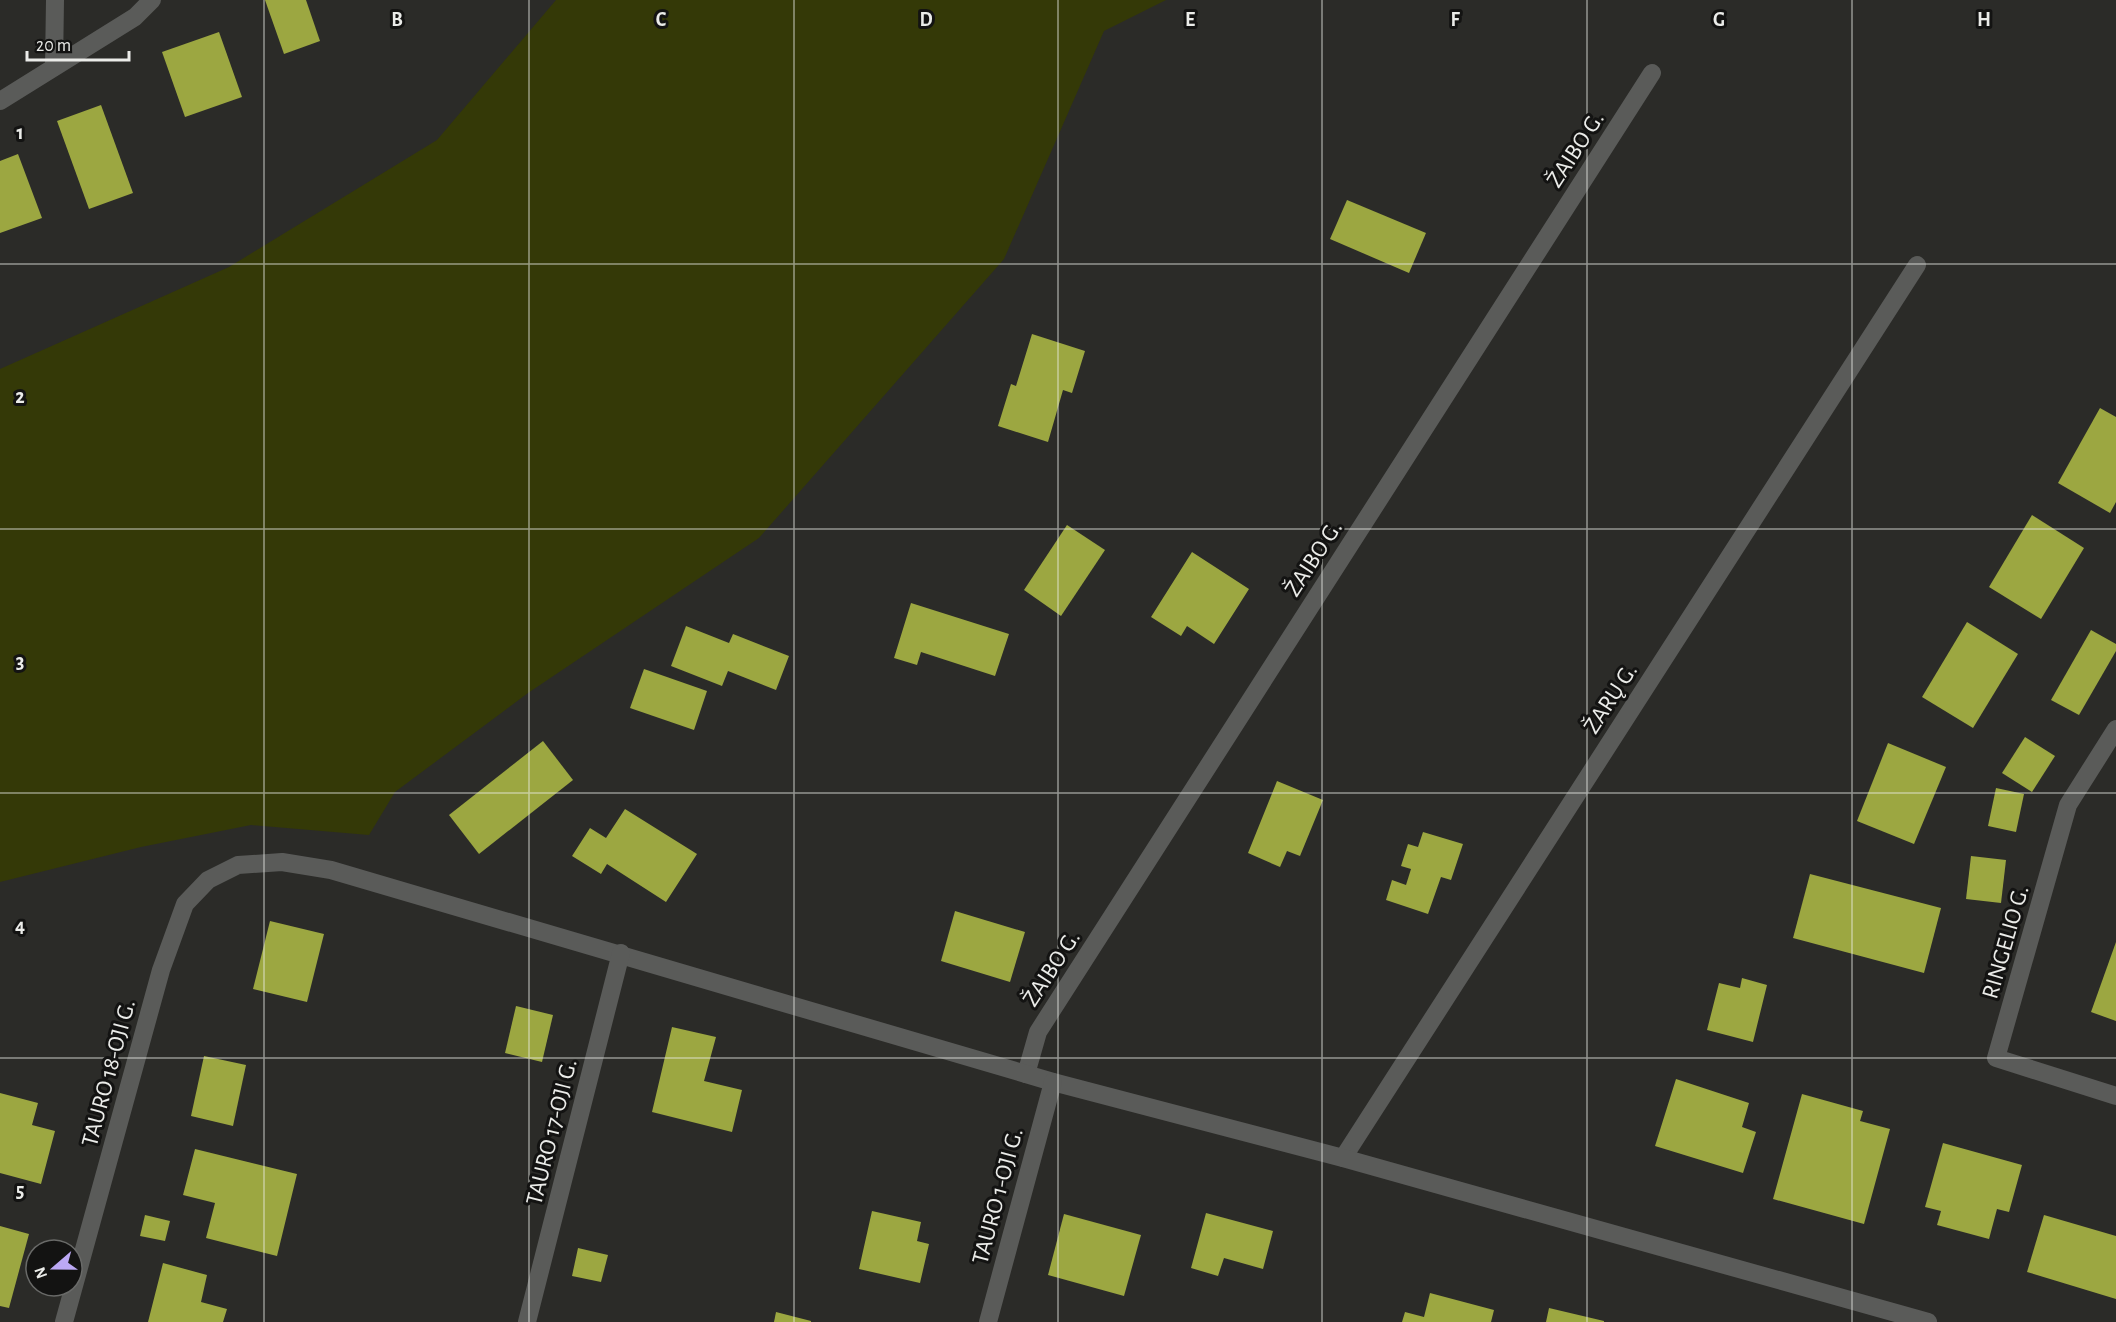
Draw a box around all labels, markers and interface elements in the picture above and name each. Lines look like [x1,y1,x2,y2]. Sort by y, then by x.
text: B [391,10,403,30]
text: C [656,10,667,30]
text: D [919,10,933,30]
text: E [1185,10,1195,30]
text: F [1450,10,1460,30]
text: G [1713,10,1725,30]
text: H [1977,10,1991,30]
scale bar [27,24,129,62]
text: 20 m [36,37,71,55]
street label: ŽAIBO G. [1542,107,1609,192]
text: 1 [16,123,24,143]
text: 2 [15,387,25,407]
street label: ŽAIBO G. [1280,516,1347,601]
text: 3 [16,652,24,672]
street label: ŽARŲ G. [1579,659,1642,738]
street label: RINGELIO G. [1978,883,2034,1002]
text: 4 [15,916,25,936]
street label: ŽAIBO G. [1018,926,1085,1011]
street label: TAURO 18-OJI G. [78,997,140,1149]
street label: TAURO 17-OJI G. [522,1057,582,1208]
street label: TAURO 1-OJI G. [968,1126,1028,1267]
text: 5 [16,1181,24,1201]
north arrow [24,1238,84,1298]
text: N [31,1265,50,1281]

